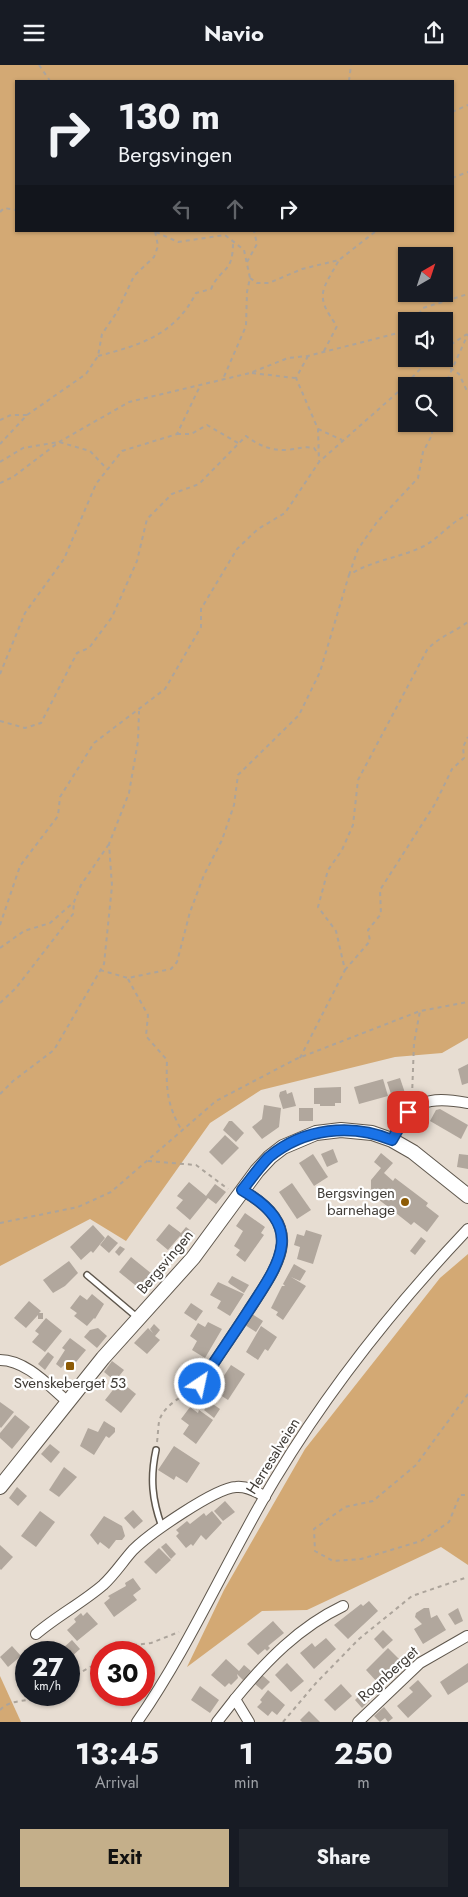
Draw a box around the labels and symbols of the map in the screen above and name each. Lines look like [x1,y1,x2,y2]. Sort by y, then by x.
north arrow [398,247,452,303]
pin [387,1091,429,1133]
place label: Bergsvingen barnehage [317,1182,395,1221]
marker: Bergsvingen barnehage [399,1196,411,1208]
street label: Bergsvingen [131,1225,199,1299]
position arrow [173,1357,225,1409]
marker: Svenskeberget 53 [64,1360,76,1372]
place label: Svenskeberget 53 [14,1372,126,1394]
street label: Herresalveien [241,1413,305,1499]
speed limit sign: 30 [90,1641,155,1706]
street label: Rognberget [353,1641,423,1707]

